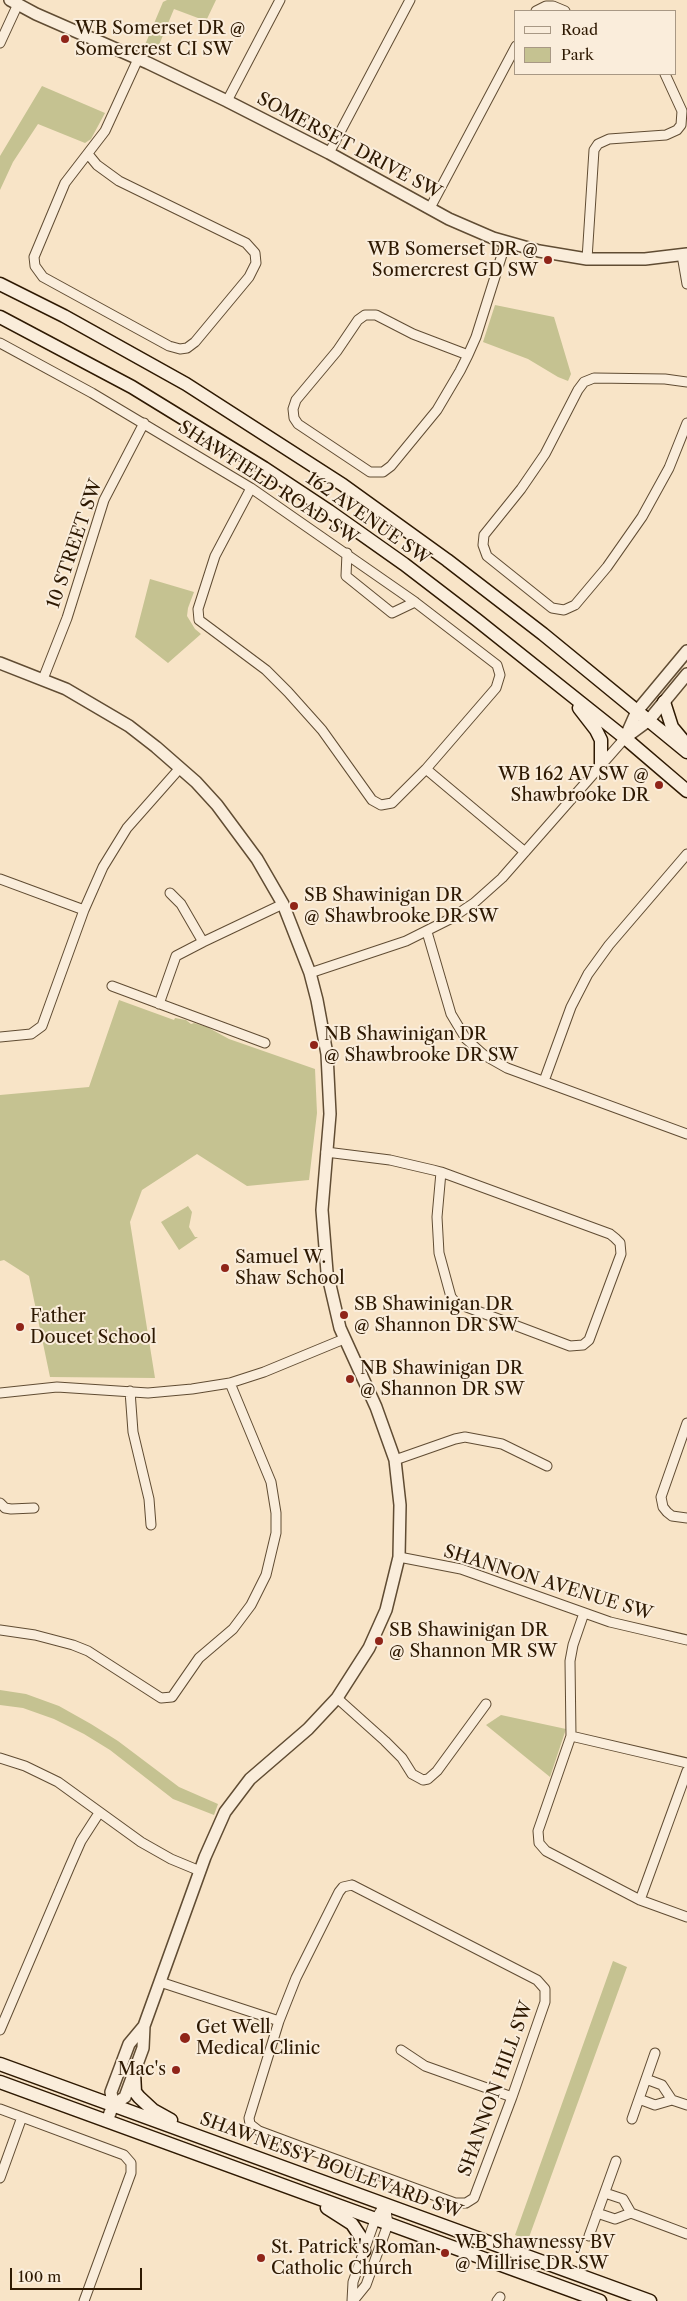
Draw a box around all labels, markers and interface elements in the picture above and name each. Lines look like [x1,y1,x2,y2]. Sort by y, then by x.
legend [514,10,677,75]
place label: WB Somerset DR @ Somercrest CI SW [75,18,245,60]
text: Road [561,20,598,39]
marker: WB Somerset DR @ Somercrest CI SW [59,33,71,45]
text: Park [561,45,594,64]
street label: SOMERSET DRIVE SW [253,88,445,204]
place label: WB Somerset DR @ Somercrest GD SW [368,239,538,282]
marker: WB Somerset DR @ Somercrest GD SW [542,254,554,266]
street label: SHAWFIELD ROAD SW [174,417,362,549]
street label: 162 AVENUE SW [302,468,434,570]
street label: 10 STREET SW [43,477,107,611]
place label: WB 162 AV SW @ Shawbrooke DR [498,764,649,806]
marker: WB 162 AV SW @ Shawbrooke DR [653,779,665,791]
place label: SB Shawinigan DR @ Shawbrooke DR SW [304,885,498,928]
marker: SB Shawinigan DR @ Shawbrooke DR SW [288,900,300,912]
place label: NB Shawinigan DR @ Shawbrooke DR SW [324,1024,518,1066]
marker: NB Shawinigan DR @ Shawbrooke DR SW [308,1039,320,1051]
place label: Samuel W. Shaw School [235,1247,345,1290]
marker: Samuel W. Shaw School [219,1262,231,1274]
place label: SB Shawinigan DR @ Shannon DR SW [354,1294,519,1336]
place label: Father Doucet School [30,1306,156,1348]
marker: SB Shawinigan DR @ Shannon DR SW [338,1309,350,1321]
marker: Father Doucet School [14,1321,26,1333]
place label: NB Shawinigan DR @ Shannon DR SW [360,1358,525,1400]
marker: NB Shawinigan DR @ Shannon DR SW [344,1373,356,1385]
street label: SHANNON AVENUE SW [441,1541,655,1625]
place label: SB Shawinigan DR @ Shannon MR SW [389,1620,557,1662]
marker: SB Shawinigan DR @ Shannon MR SW [373,1635,385,1647]
street label: SHANNON HILL SW [454,1999,538,2179]
place label: Get Well Medical Clinic [196,2017,320,2060]
marker: Get Well Medical Clinic [178,2031,192,2045]
place label: Mac's [118,2059,166,2081]
marker: Mac's [170,2064,182,2076]
street label: SHAWNESSY BOULEVARD SW [197,2108,465,2224]
place label: WB Shawnessy BV @ Millrise DR SW [455,2232,615,2274]
place label: St. Patrick's Roman Catholic Church [271,2237,436,2280]
marker: WB Shawnessy BV @ Millrise DR SW [439,2247,451,2259]
marker: St. Patrick's Roman Catholic Church [255,2252,267,2264]
scale bar [12,2258,145,2290]
text: 100 m [18,2267,61,2286]

